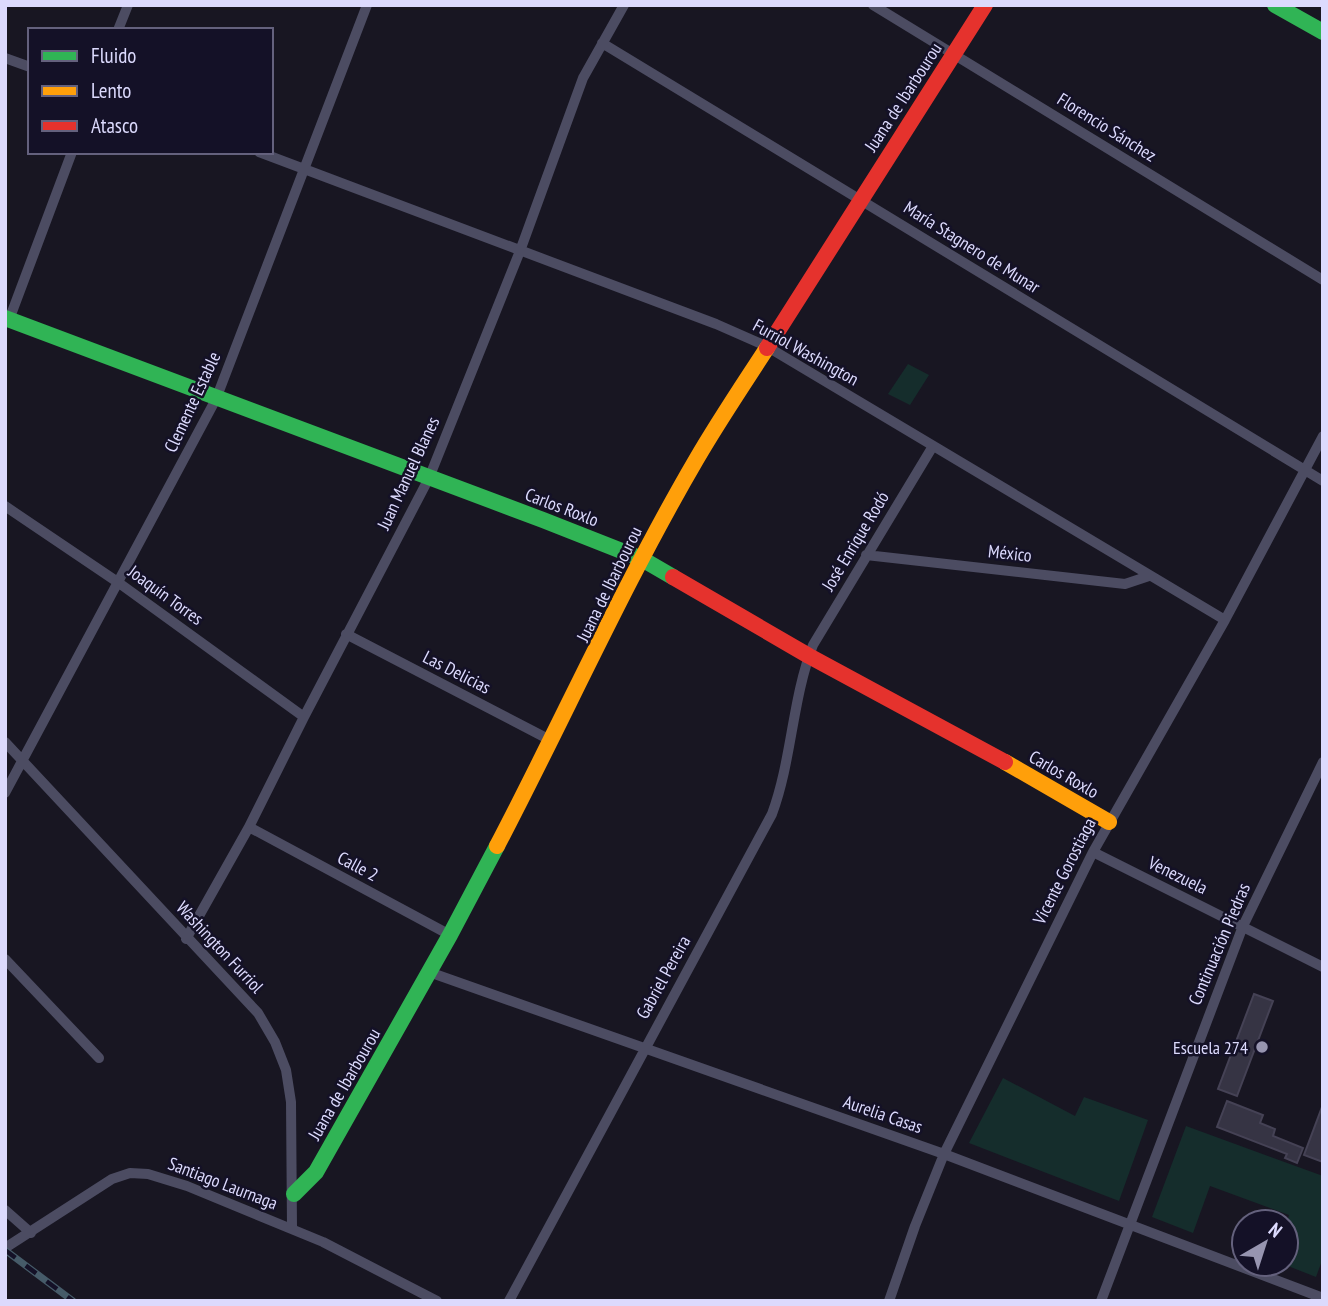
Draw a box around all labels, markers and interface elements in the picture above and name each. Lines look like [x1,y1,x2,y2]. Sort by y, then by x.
legend [28,28,273,154]
street label: Juana de Ibarbourou [859,38,947,157]
text: Fluido [91,42,136,69]
text: Lento [91,77,131,104]
street label: Florencio Sánchez [1053,87,1161,167]
text: Atasco [91,112,138,139]
street label: María Stagnero de Munar [900,196,1044,298]
street label: Furriol Washington [749,314,863,390]
street label: Clemente Estable [159,348,225,456]
street label: Juan Manuel Blanes [371,413,444,534]
street label: Carlos Roxlo [522,483,602,532]
street label: José Enrique Rodó [816,487,894,596]
street label: Juana de Ibarbourou [571,523,647,646]
street label: México [987,539,1033,567]
street label: Joaquín Torres [123,559,208,630]
street label: Las Delicias [419,645,495,699]
street label: Carlos Roxlo [1025,745,1103,803]
street label: Vicente Gorostiaga [1027,814,1101,929]
street label: Calle 2 [334,846,382,886]
street label: Venezuela [1144,850,1211,899]
street label: Continuación Piedras [1183,879,1255,1009]
street label: Washington Furriol [172,896,269,998]
street label: Gabriel Pereira [631,931,695,1023]
street label: Juana de Ibarbourou [302,1024,385,1145]
place label: Escuela 274 [1173,1036,1248,1059]
marker: Escuela 274 [1254,1039,1270,1055]
street label: Aurelia Casas [840,1090,926,1138]
street label: Santiago Laurnaga [165,1152,281,1214]
north arrow [1230,1208,1300,1278]
text: N [1264,1217,1287,1242]

